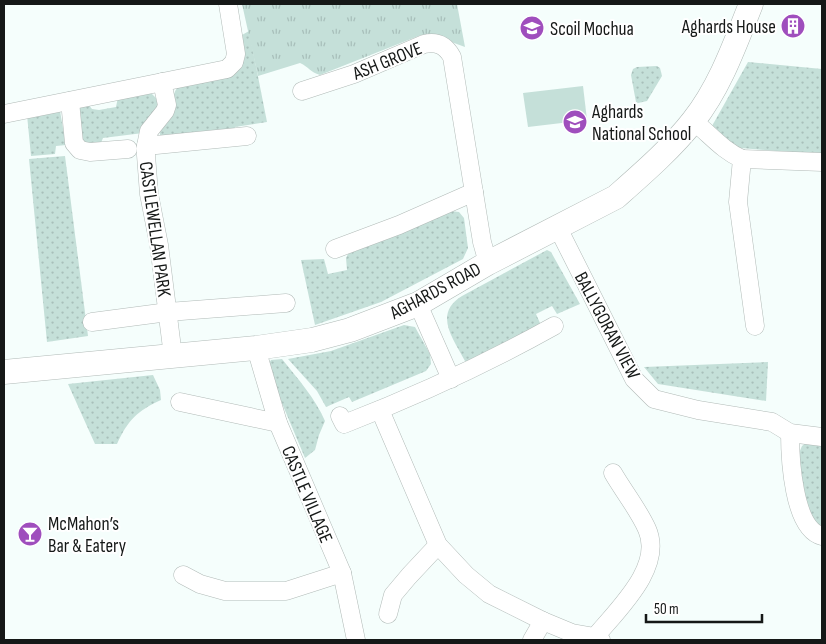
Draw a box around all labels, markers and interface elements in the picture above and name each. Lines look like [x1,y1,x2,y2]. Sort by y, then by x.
building icon: Aghards House [780,13,806,39]
school or university icon: Scoil Mochua [519,15,545,41]
place label: Aghards House [681,16,776,39]
place label: Scoil Mochua [550,18,634,41]
street label: ASH GROVE [349,37,426,86]
place label: Aghards National School [591,101,691,146]
school or university icon: Aghards National School [562,109,588,135]
street label: CASTLEWELLAN PARK [134,160,175,299]
street label: AGHARDS ROAD [385,258,485,325]
street label: BALLYGORAN VIEW [569,268,645,384]
street label: CASTLE VILLAGE [276,443,337,546]
place label: McMahon’s Bar & Eatery [48,513,127,558]
bar icon: McMahon’s Bar & Eatery [17,521,43,547]
scale bar [646,592,762,624]
text: 50 m [654,600,679,619]

